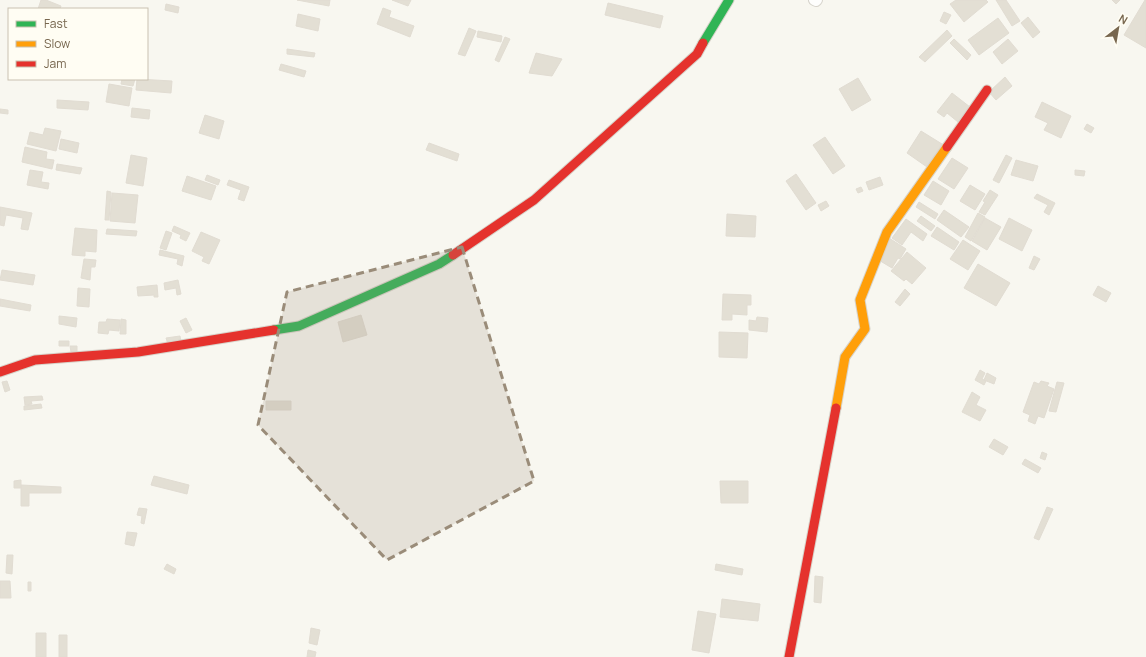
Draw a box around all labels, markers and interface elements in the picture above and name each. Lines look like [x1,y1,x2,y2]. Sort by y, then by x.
legend [8,8,148,80]
north arrow [1098,8,1138,48]
text: N [1116,11,1131,28]
text: Fast [44,15,68,32]
text: Slow [44,35,70,52]
text: Jam [44,55,66,72]

